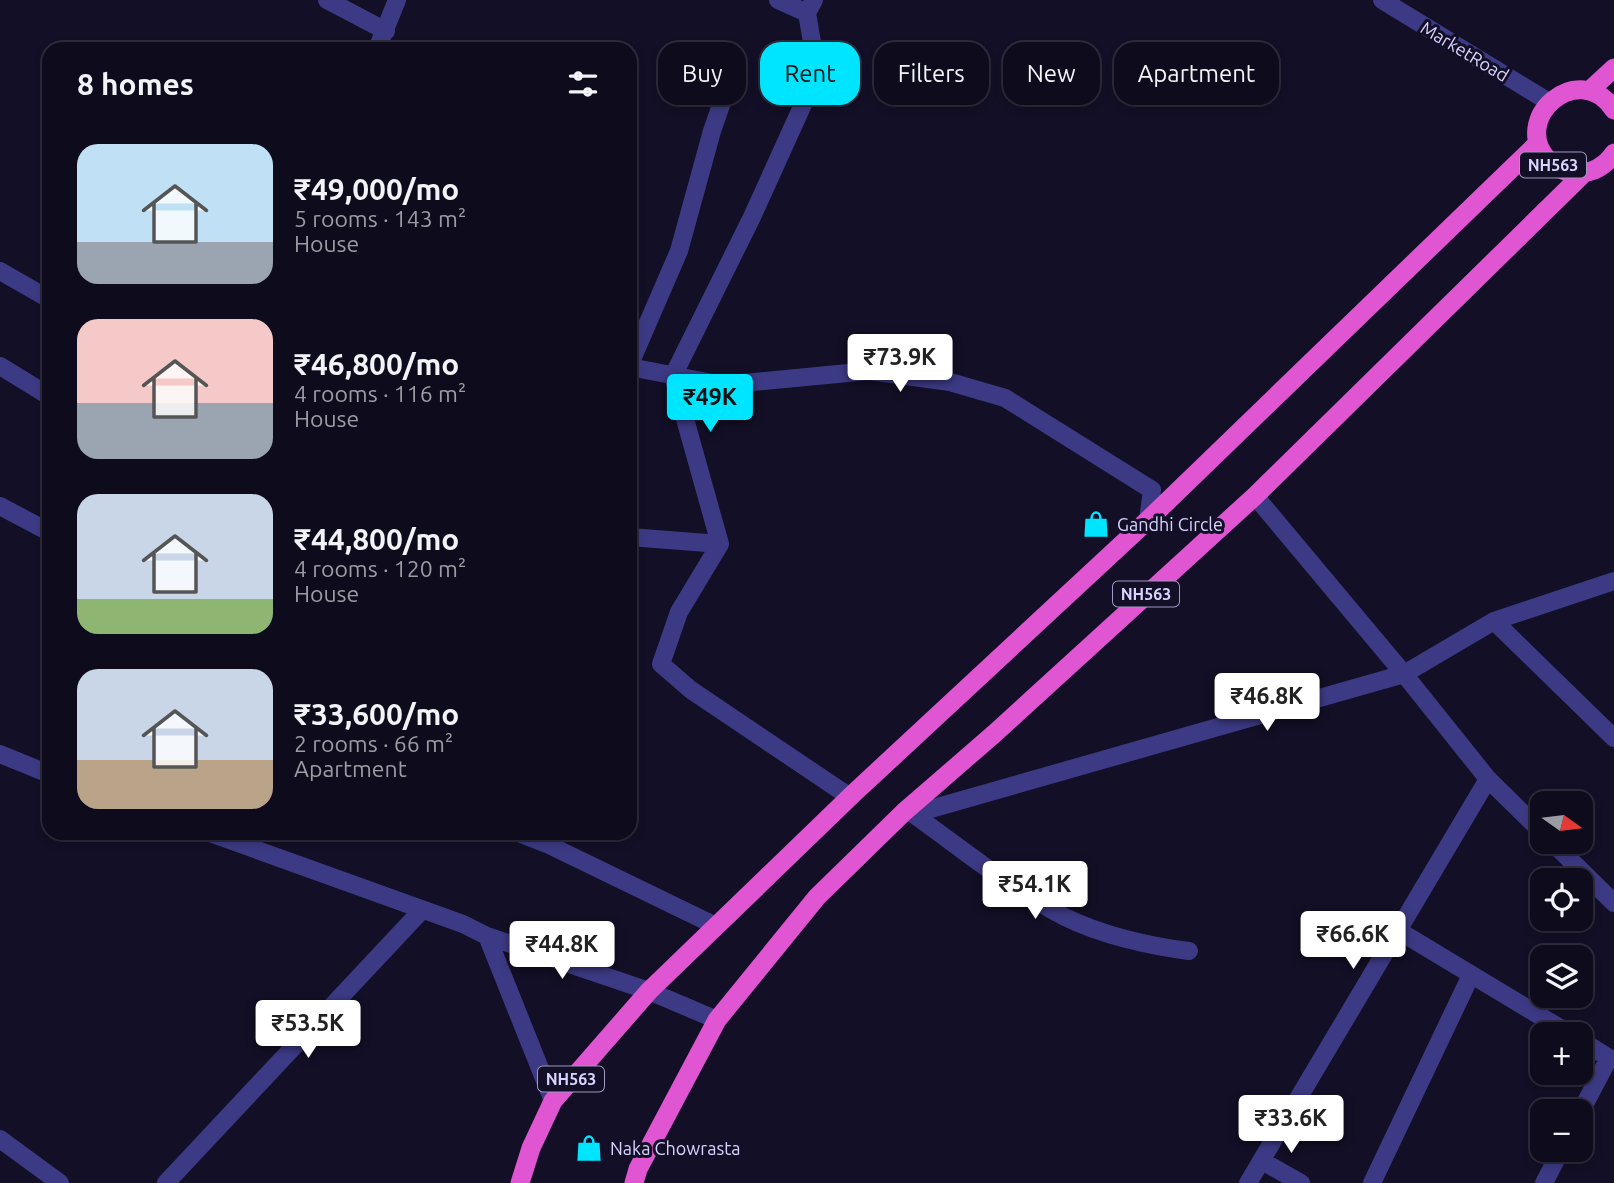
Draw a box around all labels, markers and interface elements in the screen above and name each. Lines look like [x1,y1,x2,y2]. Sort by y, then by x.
street label: MarketRoad [1417,17,1513,85]
chip: Buy [658,42,746,105]
chip: Rent [760,42,860,105]
chip: Filters [874,42,989,105]
chip: New [1003,42,1100,105]
chip: Apartment [1114,42,1279,105]
icon: filters [564,65,602,103]
text: 8 homes [77,67,194,101]
road number: NH563 [1520,153,1586,178]
icon: home [133,172,217,256]
text: ₹49,000/mo [294,172,459,206]
text: 5 rooms · 143 m² [294,206,466,231]
text: House [294,231,359,256]
pin: ₹73.9K [843,334,957,394]
text: ₹73.9K [864,344,936,369]
icon: home [133,347,217,431]
text: ₹46,800/mo [294,347,459,381]
pin: ₹49K [669,374,751,434]
text: 4 rooms · 116 m² [294,381,466,406]
text: ₹49K [683,384,737,409]
text: House [294,406,359,431]
shop icon: Gandhi Circle [1081,509,1111,539]
place label: Gandhi Circle [1117,514,1223,534]
icon: home [133,522,217,606]
text: ₹44,800/mo [294,522,459,556]
text: 4 rooms · 120 m² [294,556,466,581]
text: House [294,581,359,606]
road number: NH563 [1113,582,1179,607]
pin: ₹46.8K [1210,674,1324,733]
text: ₹46.8K [1231,683,1303,708]
icon: home [133,697,217,781]
text: ₹33,600/mo [294,697,459,731]
text: 2 rooms · 66 m² [294,731,453,756]
text: Apartment [294,756,407,781]
north arrow [1530,791,1592,854]
map controls [1530,791,1593,1162]
pin: ₹54.1K [978,862,1092,921]
button: locate [1530,868,1593,931]
text: ₹54.1K [999,871,1071,896]
pin: ₹66.6K [1296,912,1410,971]
text: ₹66.6K [1317,921,1389,946]
pin: ₹44.8K [505,922,619,981]
text: ₹44.8K [526,931,598,956]
button: layers [1530,945,1593,1008]
pin: ₹53.5K [251,1000,365,1060]
text: ₹53.5K [272,1010,344,1035]
button: + [1530,1022,1593,1085]
road number: NH563 [538,1066,604,1092]
pin: ₹33.6K [1234,1096,1348,1155]
button: − [1530,1099,1593,1162]
text: ₹33.6K [1255,1105,1327,1130]
shop icon: Naka Chowrasta [574,1133,604,1163]
place label: Naka Chowrasta [610,1138,741,1158]

